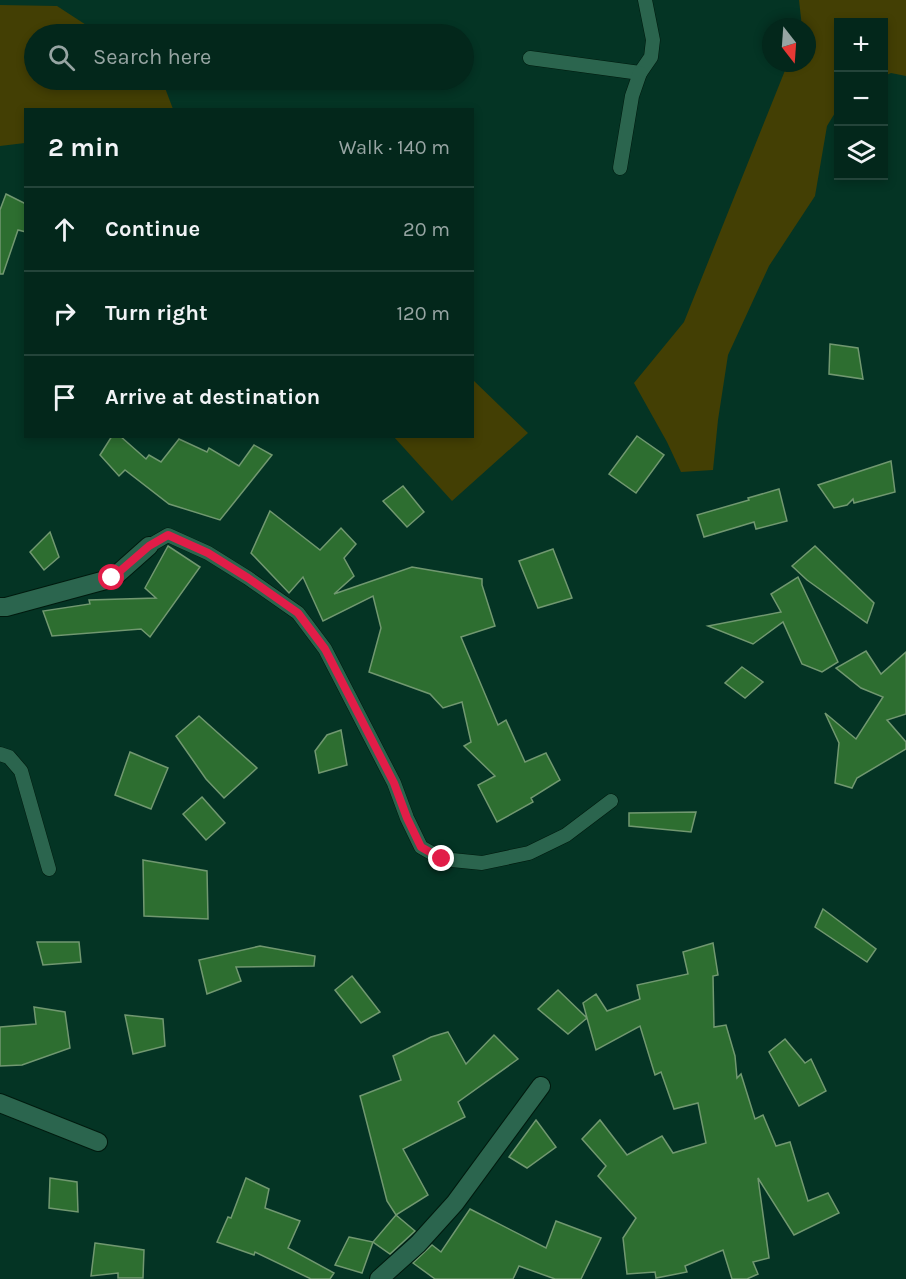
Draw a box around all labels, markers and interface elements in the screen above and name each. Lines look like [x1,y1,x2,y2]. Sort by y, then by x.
north arrow [762,18,816,72]
map controls [834,18,888,180]
button: + [834,18,888,72]
search box [24,24,474,90]
icon: search [45,41,78,74]
text: Search here [93,44,211,70]
button: − [834,72,888,126]
button: layers [834,126,888,180]
text: 2 min [48,132,120,163]
text: Walk · 140 m [339,136,450,159]
icon: ahead [48,213,81,246]
text: Continue [105,216,200,242]
text: 20 m [403,218,450,241]
icon: right [48,297,81,330]
text: Turn right [105,300,208,326]
text: 120 m [396,302,450,325]
icon: arrive [48,381,81,414]
text: Arrive at destination [105,384,320,410]
route start [98,564,124,590]
route end [428,845,454,871]

